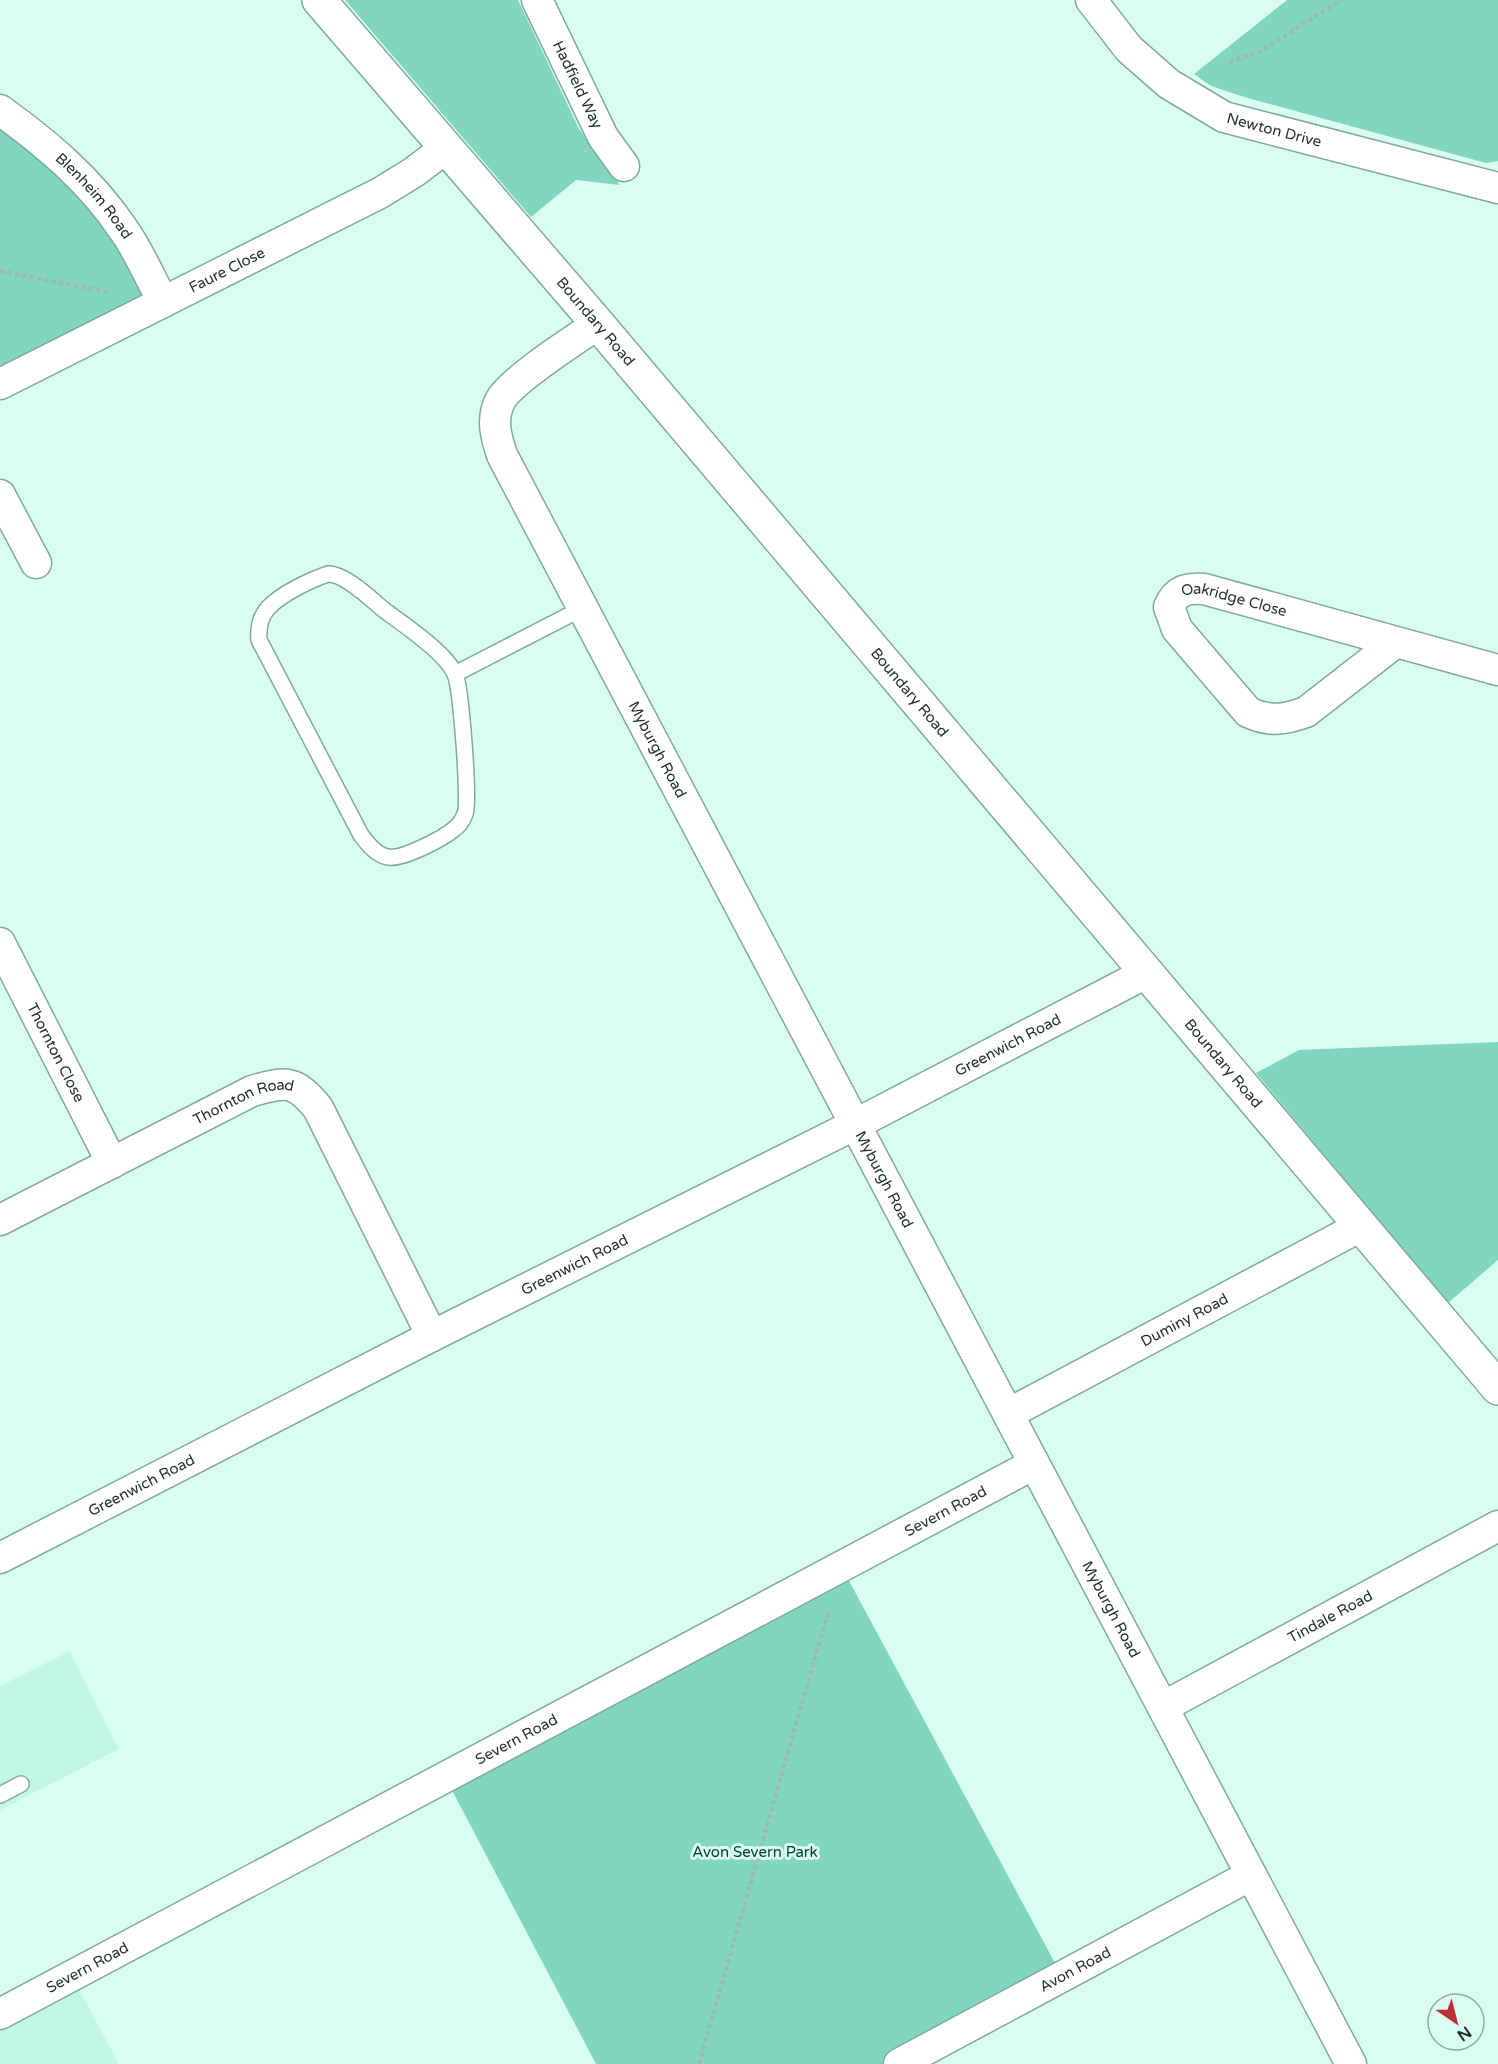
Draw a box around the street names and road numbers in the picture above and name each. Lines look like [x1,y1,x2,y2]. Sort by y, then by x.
street label: Hadfield Way [549,38,607,132]
street label: Newton Drive [1225,109,1323,151]
street label: Blenheim Road [52,149,136,242]
street label: Faure Close [186,243,268,296]
street label: Boundary Road [553,273,638,369]
street label: Oakridge Close [1179,580,1289,620]
street label: Boundary Road [867,644,952,741]
street label: Myburgh Road [625,698,690,801]
street label: Thornton Close [23,1000,89,1105]
street label: Greenwich Road [952,1010,1064,1080]
street label: Boundary Road [1181,1015,1266,1112]
street label: Thornton Road [190,1075,296,1129]
street label: Myburgh Road [851,1128,917,1231]
street label: Greenwich Road [518,1230,631,1299]
street label: Duminy Road [1138,1289,1231,1351]
street label: Greenwich Road [85,1451,198,1520]
street label: Severn Road [901,1482,990,1540]
street label: Myburgh Road [1078,1558,1144,1661]
street label: Tindale Road [1285,1587,1376,1647]
street label: Severn Road [472,1710,561,1768]
street label: Severn Road [43,1938,132,1997]
street label: Avon Road [1036,1943,1114,1996]

